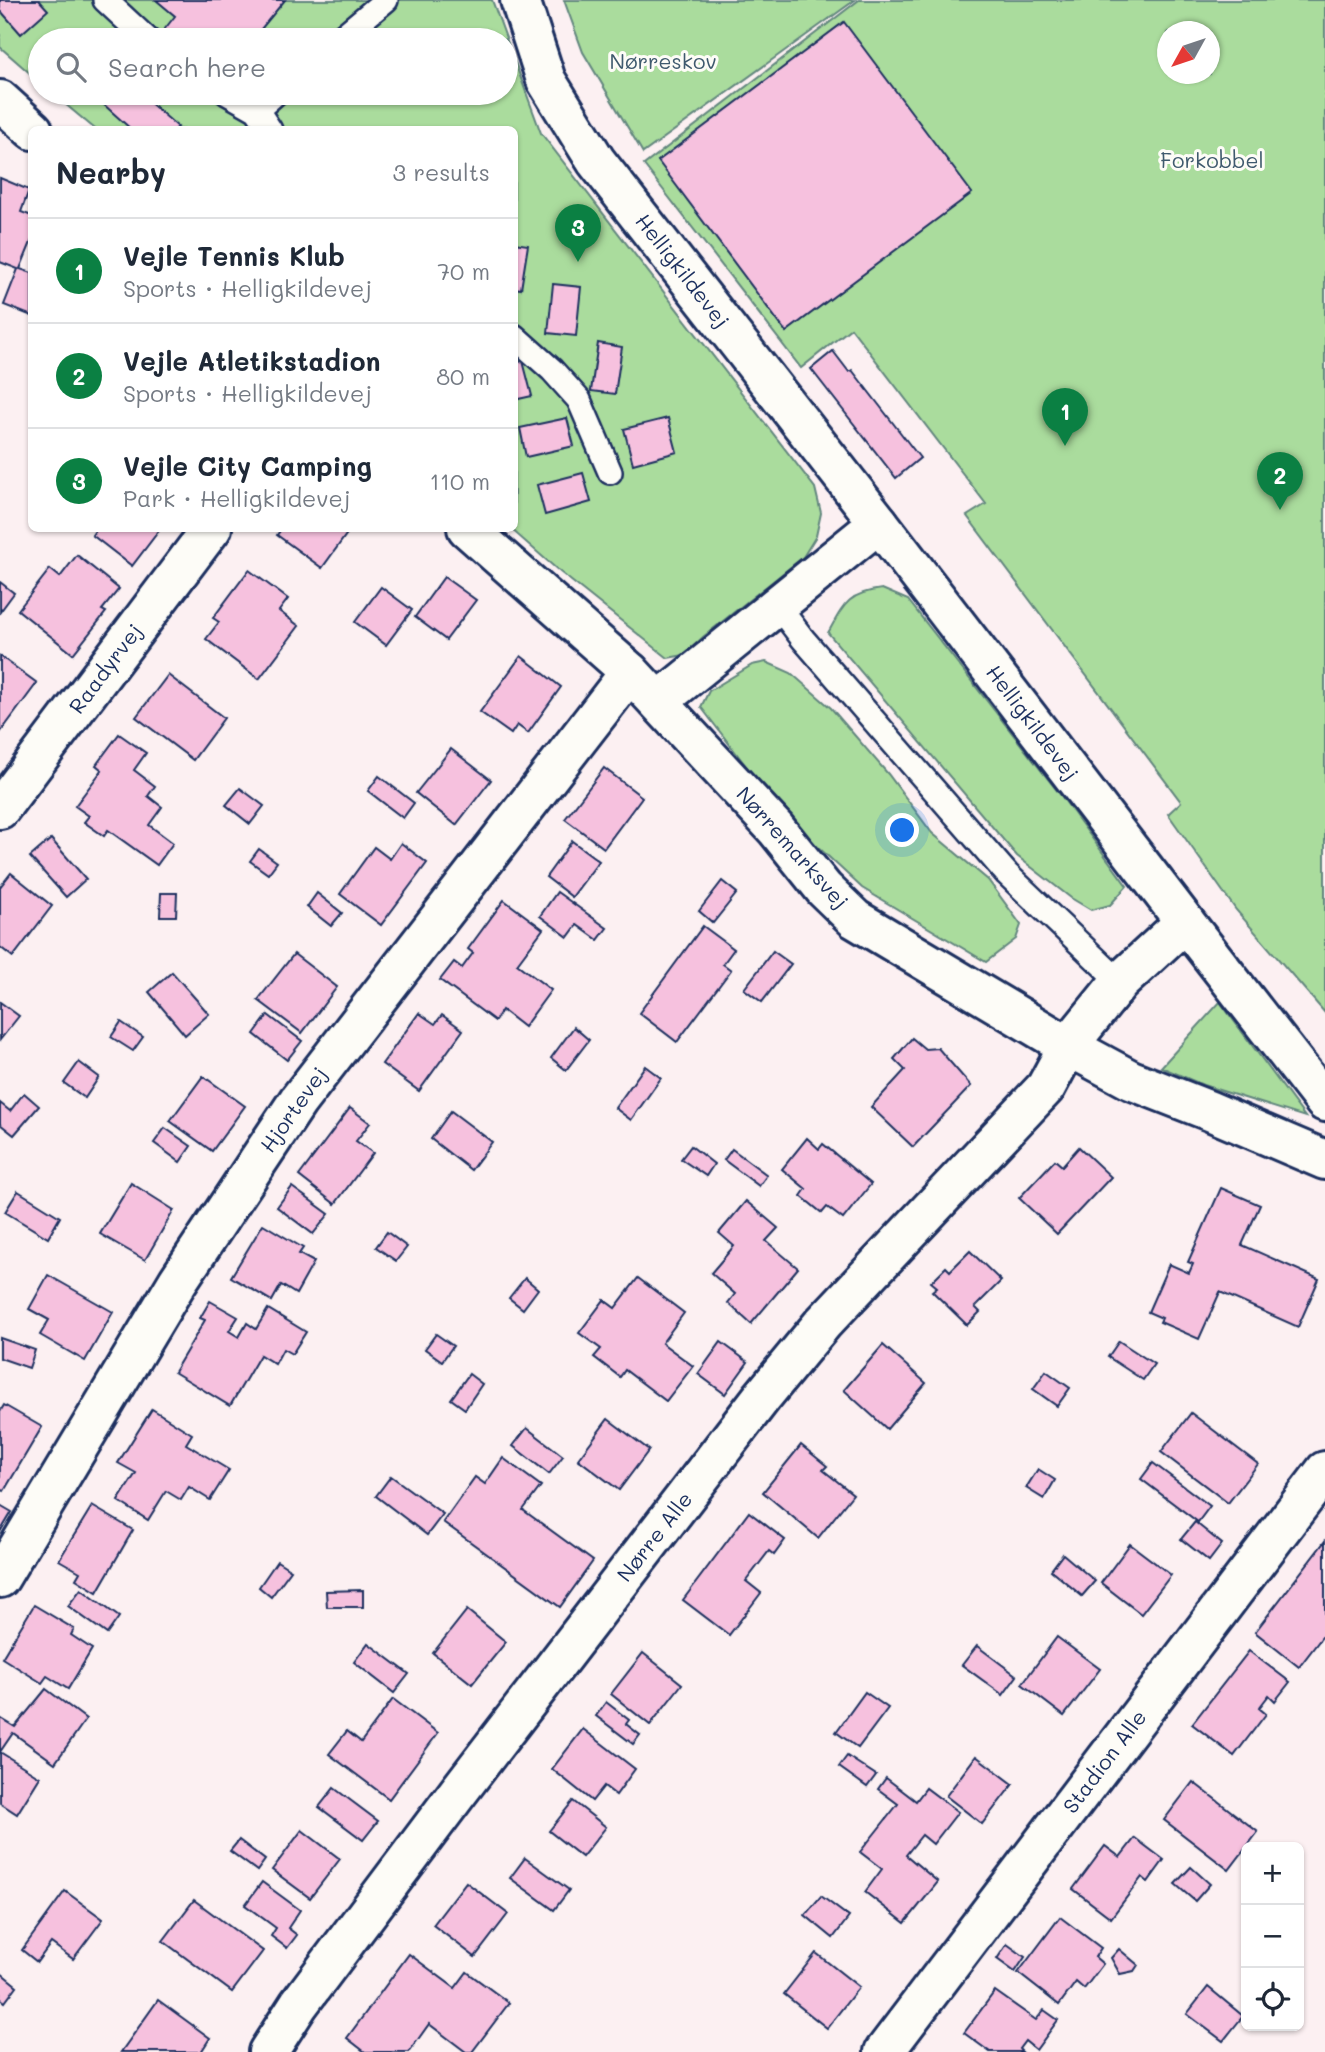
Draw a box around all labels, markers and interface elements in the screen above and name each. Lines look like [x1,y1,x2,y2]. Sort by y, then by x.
north arrow [1157,21,1220,84]
search box [28,28,518,105]
park label: Nørreskov [609,47,717,74]
icon: search [52,48,90,86]
text: Search here [108,50,266,84]
park label: Forkobbel [1160,146,1264,173]
text: Nearby [56,152,166,192]
text: 3 results [393,157,490,187]
pin: 3 [555,204,601,262]
street label: Helligkildevej [630,208,736,333]
text: Vejle Tennis Klub [123,239,345,273]
text: 1 [74,256,84,286]
text: 70 m [437,256,490,286]
text: Sports · Helligkildevej [123,273,372,303]
text: Vejle Atletikstadion [123,344,380,378]
text: 2 [73,361,85,391]
text: 80 m [436,361,490,391]
text: Sports · Helligkildevej [123,378,372,408]
pin: 1 [1042,388,1088,446]
text: Vejle City Camping [123,449,372,483]
pin: 2 [1257,452,1303,510]
text: 3 [72,466,86,496]
text: 110 m [430,466,490,496]
text: Park · Helligkildevej [123,483,350,513]
street label: Raadyrvej [62,618,147,718]
street label: Helligkildevej [981,659,1085,785]
street label: Nørremarksvej [731,780,855,914]
your location [885,813,919,847]
street label: Hjortevej [253,1061,332,1157]
street label: Nørre Alle [610,1486,697,1587]
street label: Stadion Alle [1056,1704,1152,1818]
map controls [1241,1842,1304,2031]
button: + [1241,1842,1304,1905]
button: − [1241,1905,1304,1968]
button: locate [1241,1968,1304,2031]

